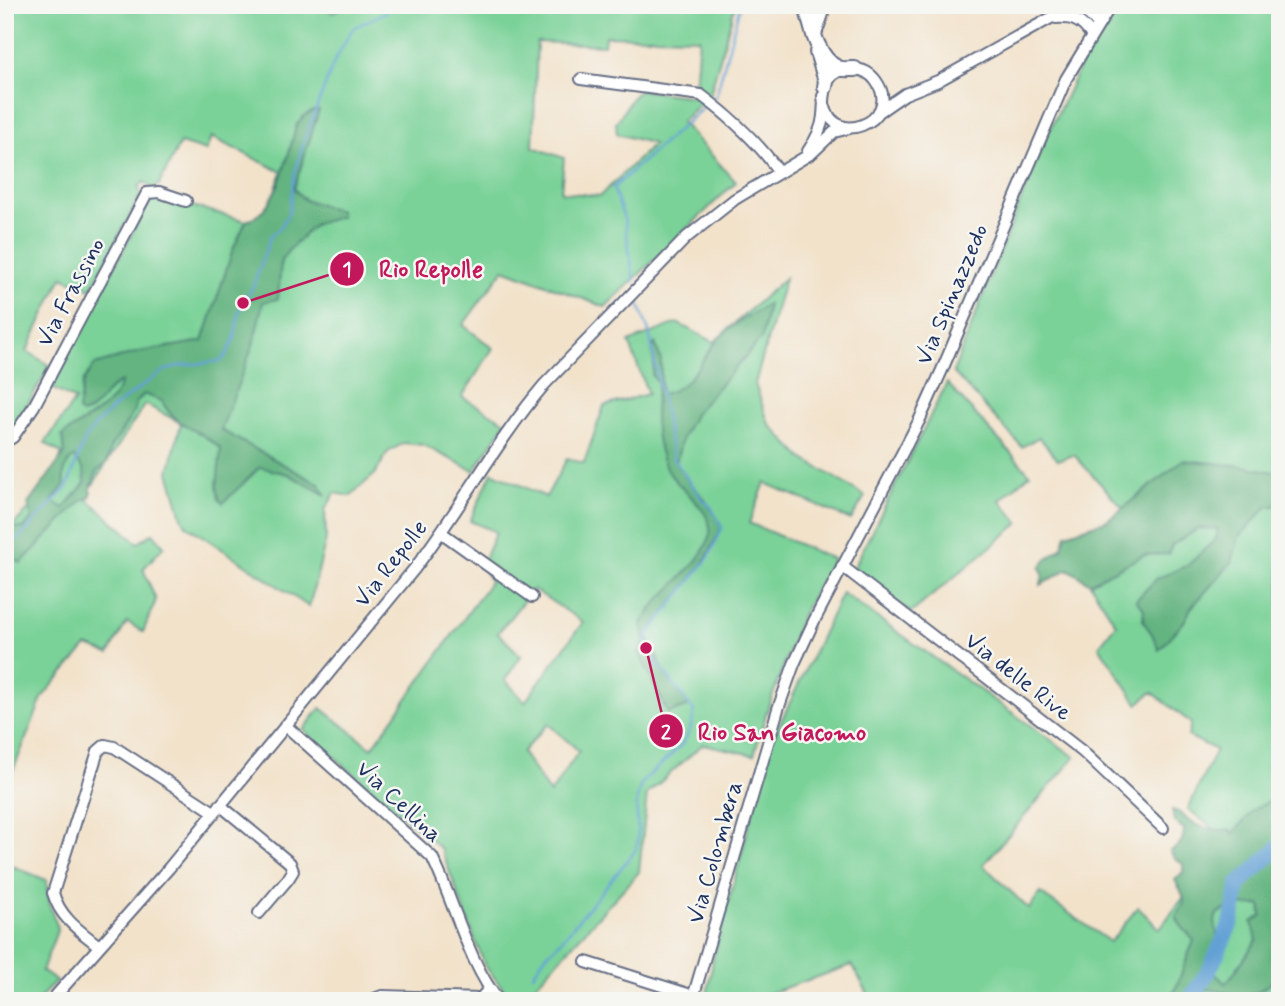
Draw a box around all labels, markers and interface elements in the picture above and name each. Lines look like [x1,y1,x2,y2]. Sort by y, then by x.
street label: Via Spinazzedo [910,220,996,370]
street label: Via Frassino [31,233,113,353]
callout: Rio Repolle [330,246,496,291]
text: Rio Repolle [379,255,483,286]
text: 1 [342,256,352,284]
street label: Via Repolle [348,514,435,614]
street label: Via delle Rive [958,627,1077,729]
callout: Rio San Giacomo [648,709,882,754]
text: Rio San Giacomo [698,718,866,749]
text: 2 [661,719,672,747]
street label: Via Cellina [349,755,448,850]
street label: Via Colombera [681,778,751,927]

